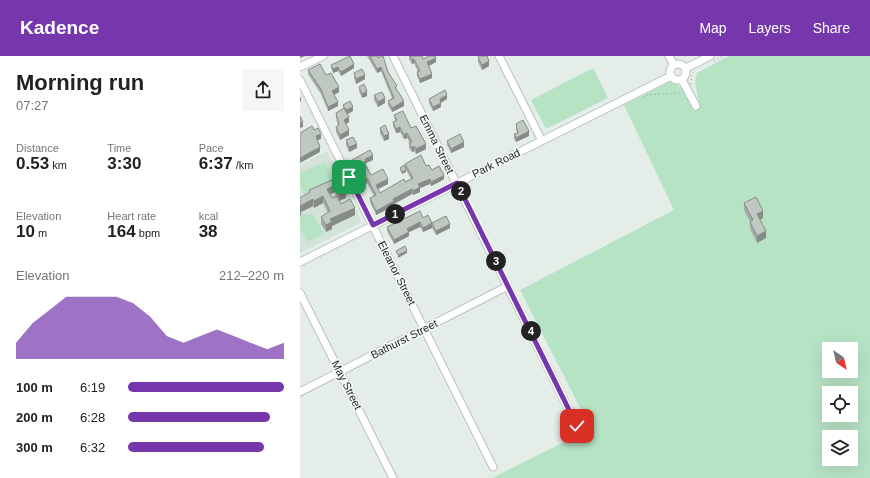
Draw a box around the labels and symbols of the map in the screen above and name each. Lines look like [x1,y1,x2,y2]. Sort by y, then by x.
street label: Emma Street [418,113,456,175]
street label: Park Road [470,146,522,180]
pin [332,160,366,194]
pin: 2 [451,181,471,201]
pin: 1 [385,204,405,224]
street label: Eleanor Street [376,239,418,307]
pin: 3 [486,251,506,271]
street label: Bathurst Street [369,317,439,361]
pin: 4 [521,321,541,341]
north arrow [822,342,858,378]
street label: May Street [330,359,364,411]
pin [560,409,594,443]

